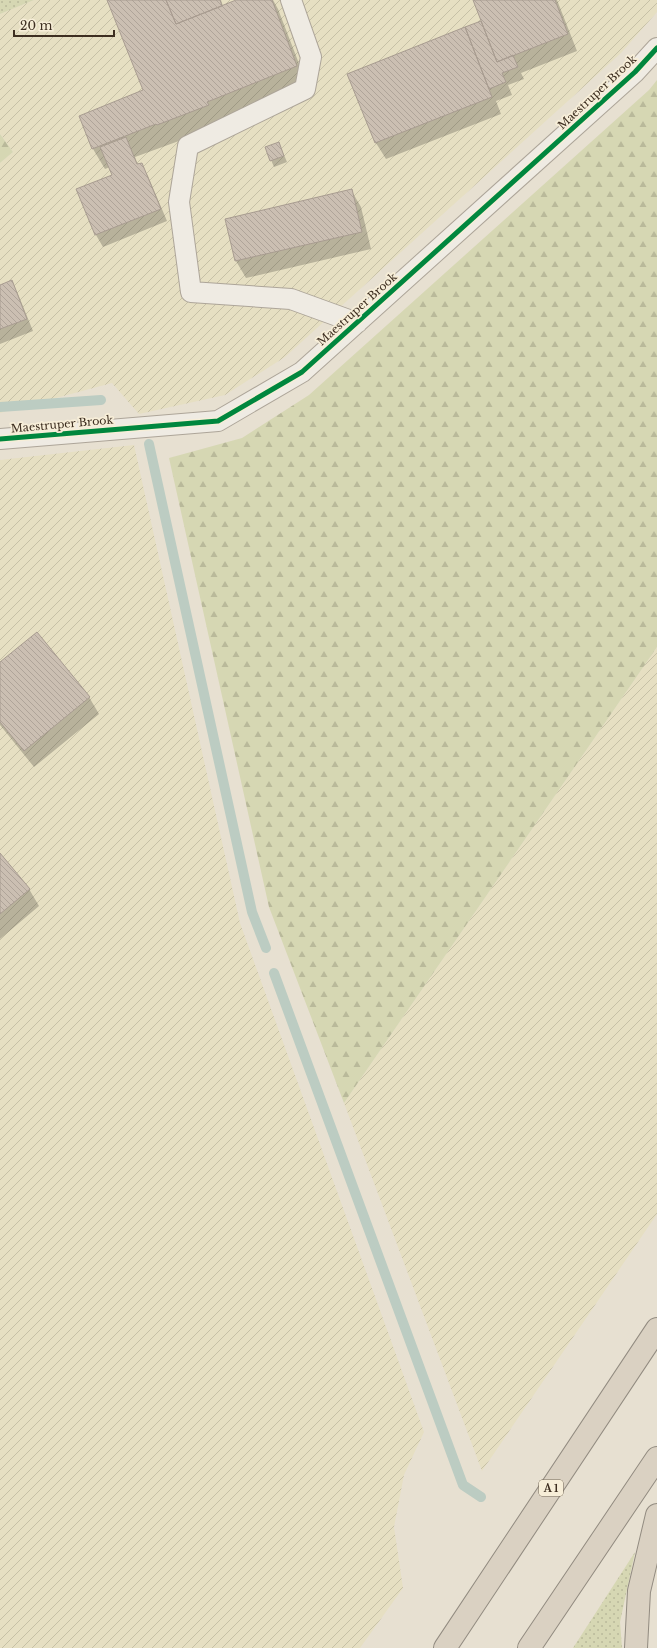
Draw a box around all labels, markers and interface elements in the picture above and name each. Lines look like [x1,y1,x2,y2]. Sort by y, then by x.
scale bar [14,12,114,38]
text: 20 m [20,18,52,33]
street label: Maestruper Brook [555,52,640,132]
street label: Maestruper Brook [314,269,400,349]
street label: Maestruper Brook [10,413,114,435]
road number: A 1 [539,1480,563,1496]

